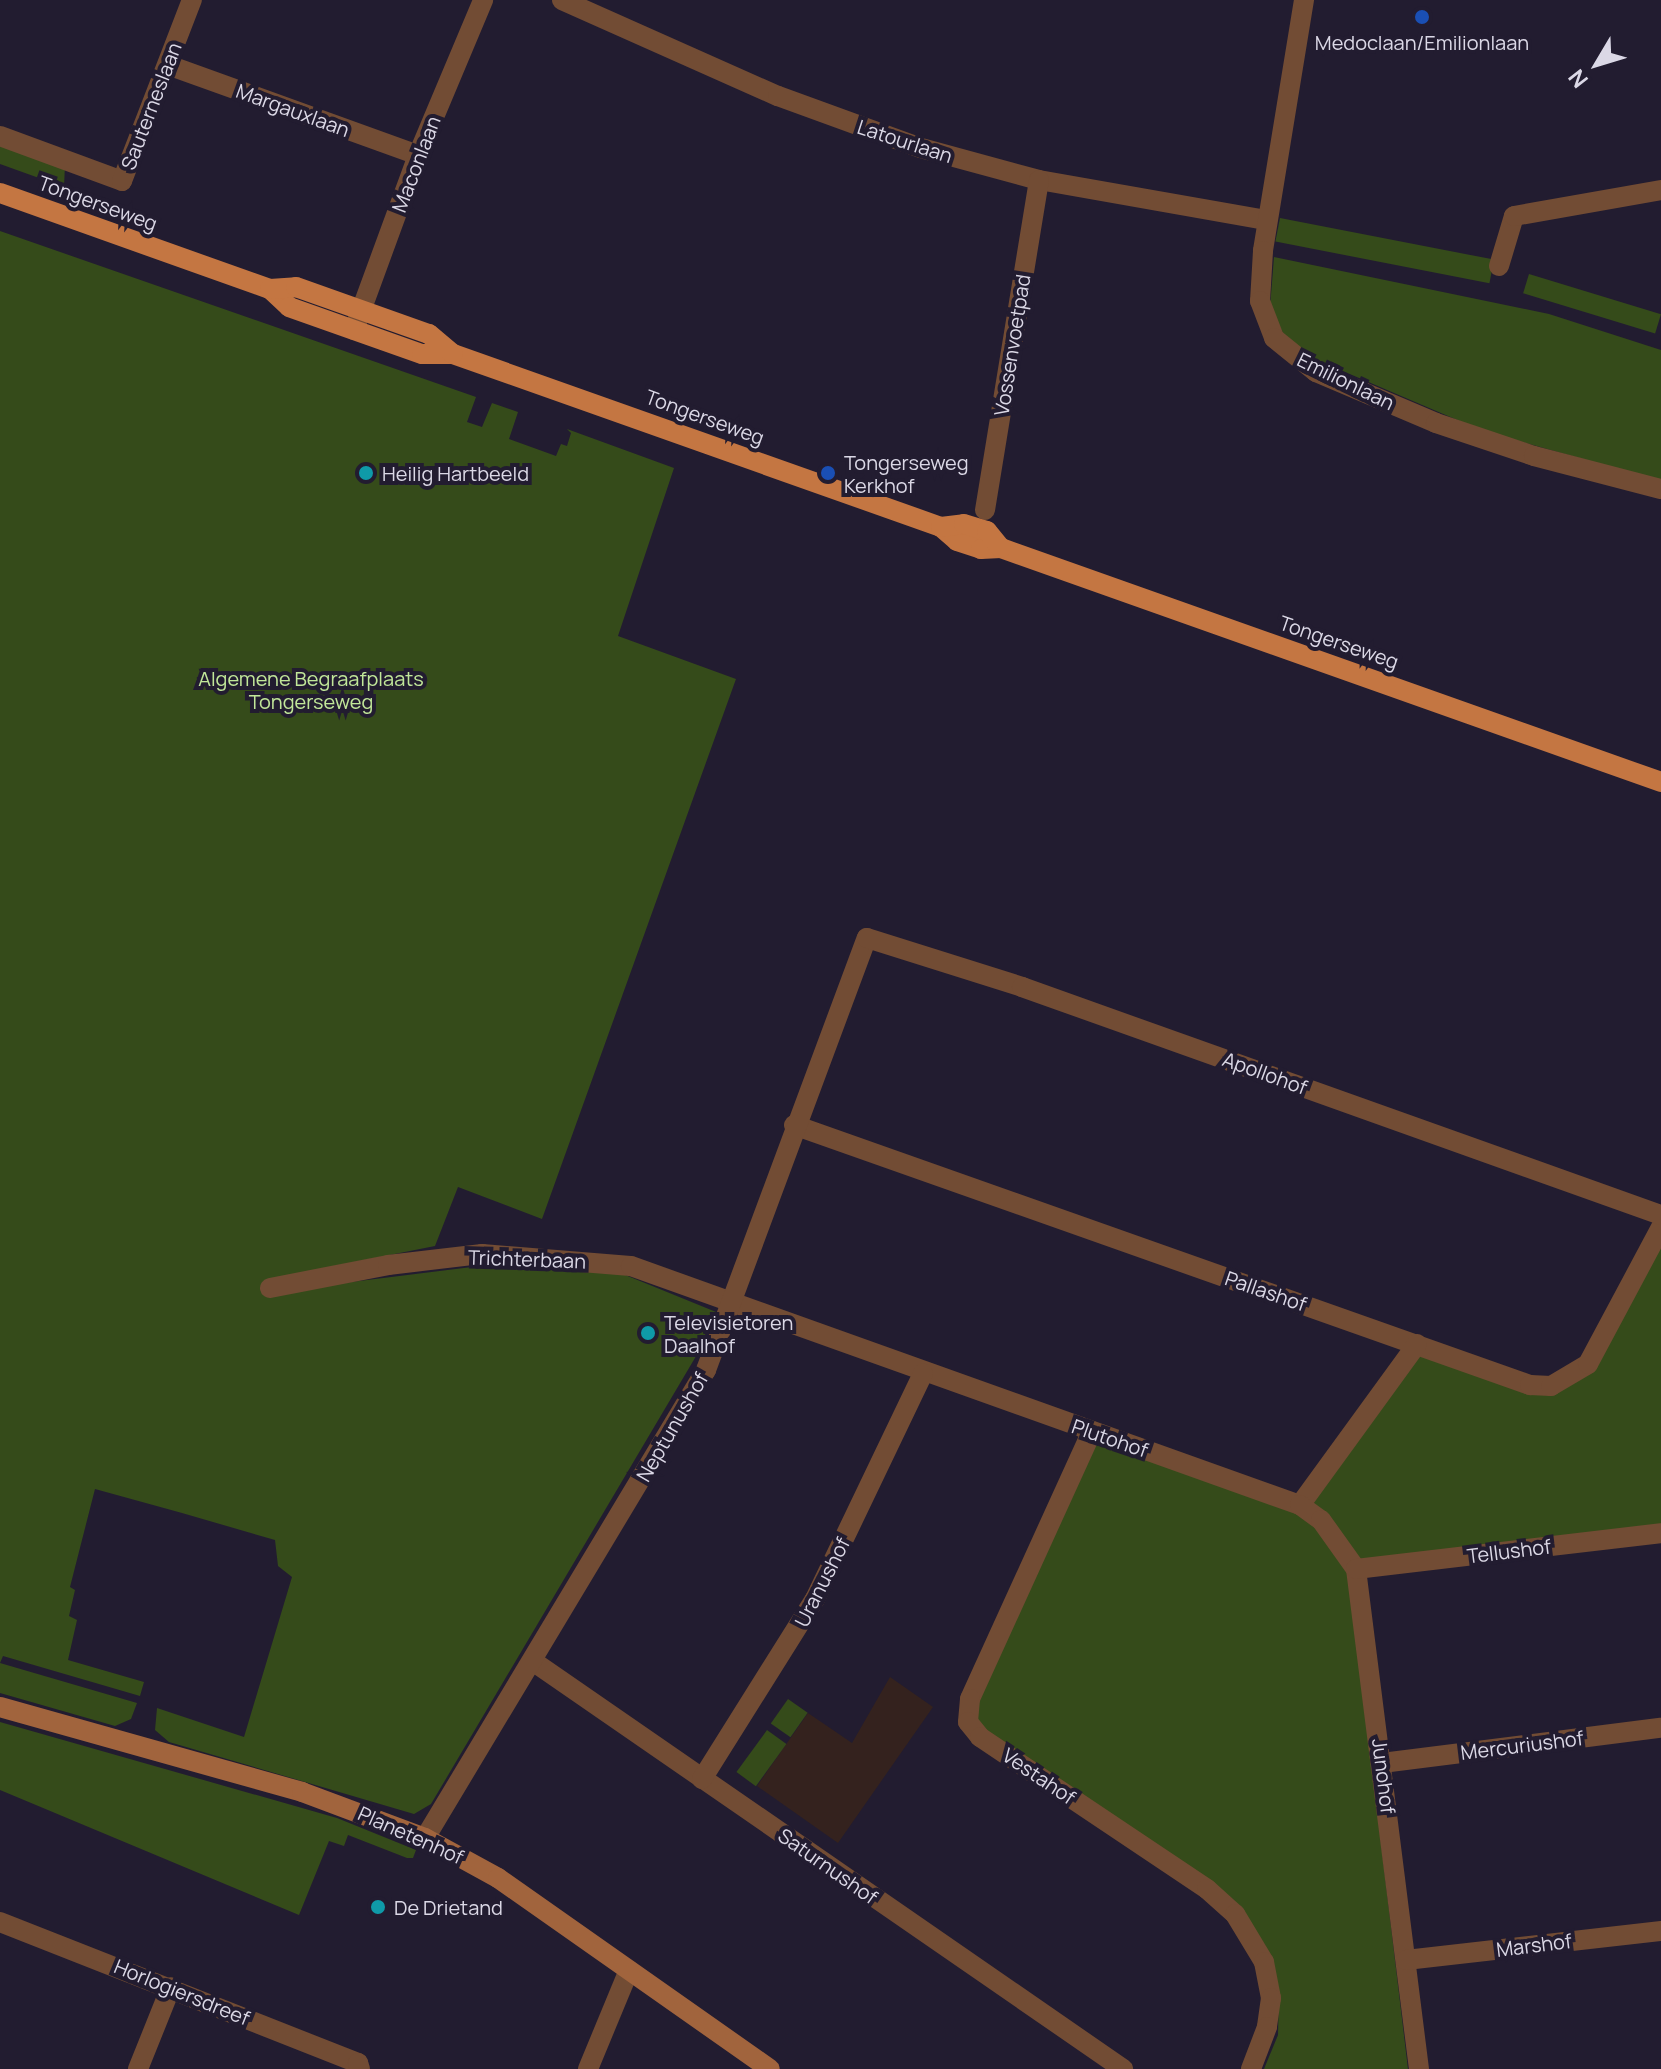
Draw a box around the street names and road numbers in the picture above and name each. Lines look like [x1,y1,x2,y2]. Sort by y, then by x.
street label: Sauterneslaan [116,39,186,173]
street label: Margauxlaan [233,78,353,142]
street label: Maconlaan [387,112,445,216]
street label: Latourlaan [854,114,956,168]
street label: Tongerseweg [35,170,161,236]
street label: Vossenvoetpad [989,273,1035,417]
street label: Emilionlaan [1294,347,1398,415]
street label: Tongerseweg [642,384,768,450]
street label: Tongerseweg [1276,610,1402,674]
street label: Apollohof [1219,1047,1311,1099]
street label: Trichterbaan [468,1245,586,1273]
street label: Pallashof [1222,1266,1310,1316]
street label: Neptunushof [631,1368,713,1486]
street label: Plutohof [1069,1414,1151,1462]
street label: Uranushof [789,1533,855,1631]
street label: Tellushof [1466,1534,1552,1568]
street label: Mercuriushof [1459,1726,1585,1764]
street label: Junohof [1367,1737,1401,1815]
street label: Vestahof [998,1743,1080,1809]
street label: Planetenhof [354,1801,468,1869]
street label: Saturnushof [774,1823,882,1909]
street label: Marshof [1495,1928,1573,1962]
street label: Horlogiersdreef [111,1954,253,2030]

